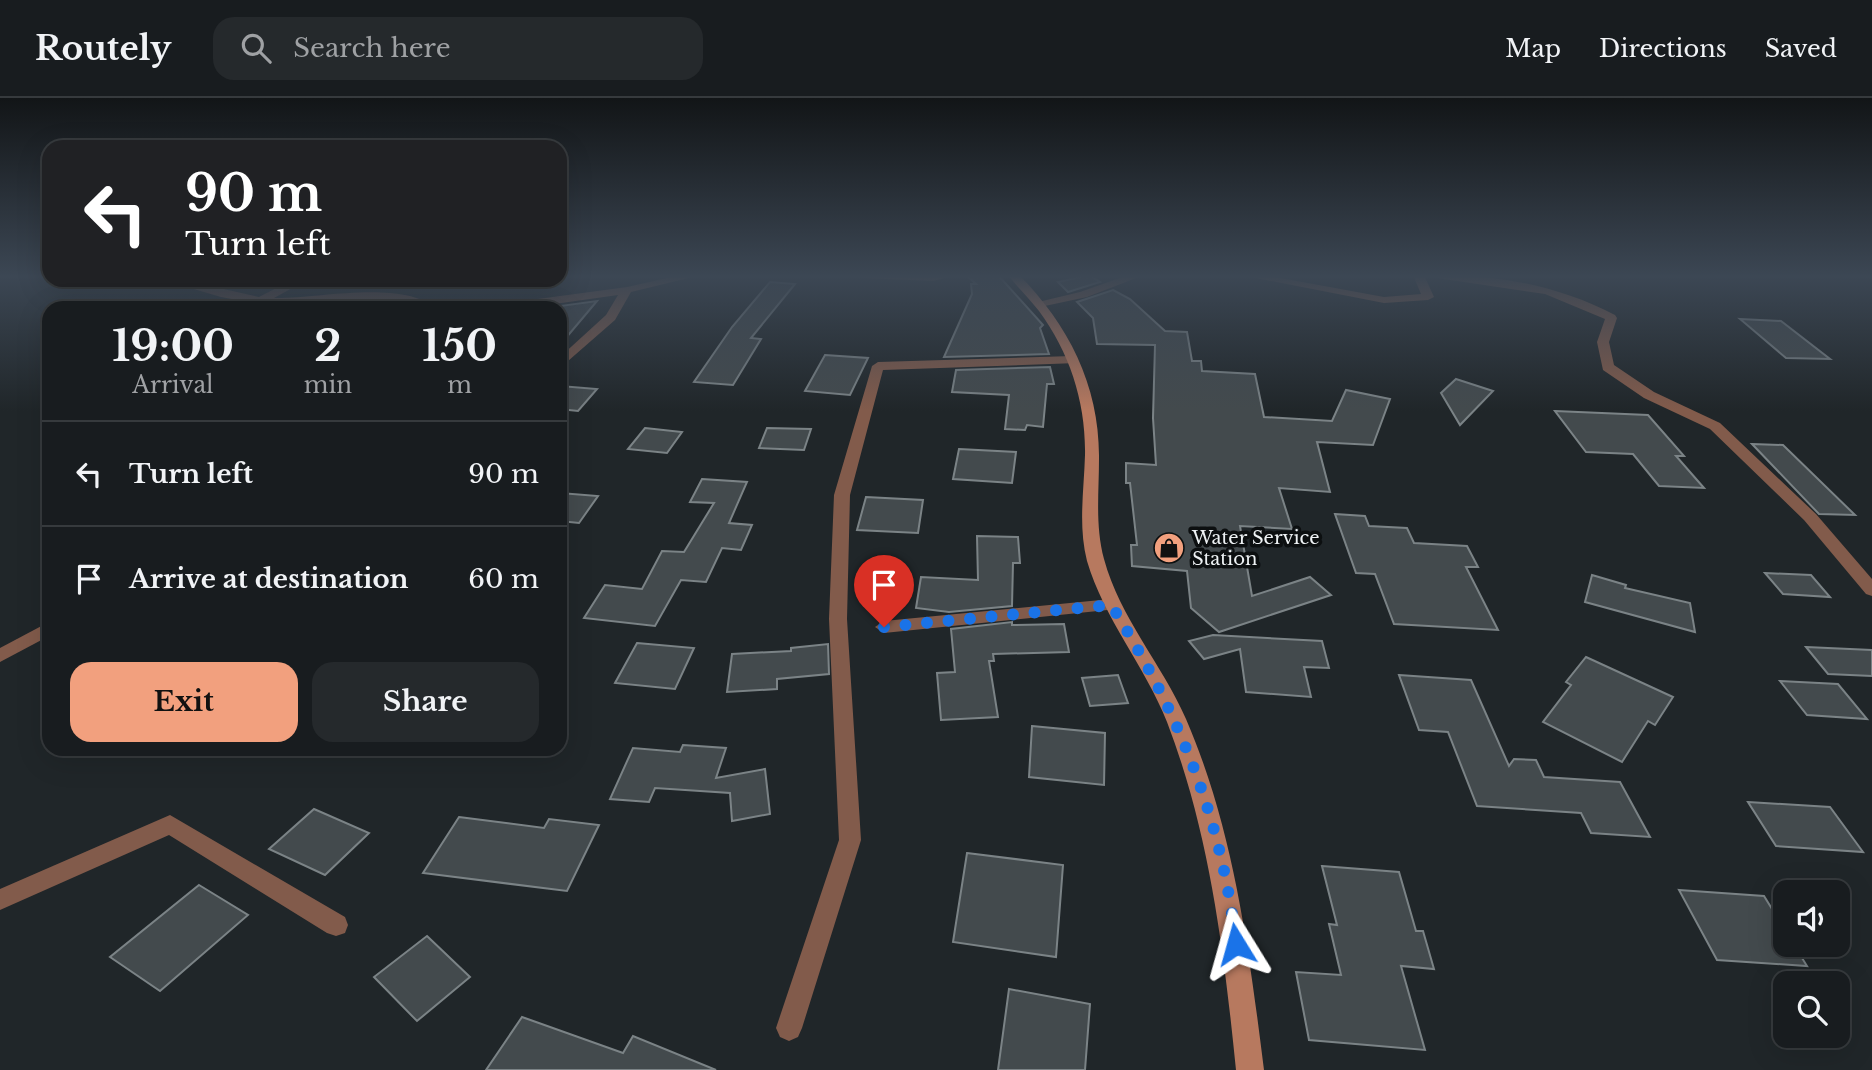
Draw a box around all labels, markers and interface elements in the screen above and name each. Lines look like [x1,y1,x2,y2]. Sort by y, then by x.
search box [213,17,703,80]
text: Routely [35,28,171,69]
icon: search [237,29,275,67]
text: Search here [293,32,451,64]
text: Map [1505,34,1561,63]
text: Directions [1599,34,1727,63]
text: Saved [1765,34,1837,63]
text: 90 m [185,163,322,224]
icon: left [70,168,161,259]
text: Turn left [185,224,331,264]
text: 19:00 [112,320,234,372]
text: 2 [314,320,342,372]
text: 150 [422,320,497,372]
text: Arrival [132,371,214,399]
text: min [304,371,352,399]
text: m [447,371,472,399]
icon: left [70,455,108,493]
text: Turn left [129,458,253,490]
text: 90 m [468,458,539,490]
place label: Water Service Station [1191,527,1320,570]
shop icon: Water Service Station [1152,531,1186,565]
pin [854,555,914,627]
icon: arrive [70,560,108,598]
text: Arrive at destination [129,563,409,595]
text: 60 m [468,563,539,595]
icon: arrive [865,566,903,604]
button: Exit [70,662,298,742]
button: Share [312,662,539,742]
map controls [1773,880,1850,1048]
button: sound [1773,880,1850,957]
position arrow [1199,907,1273,981]
button: search [1773,971,1850,1048]

